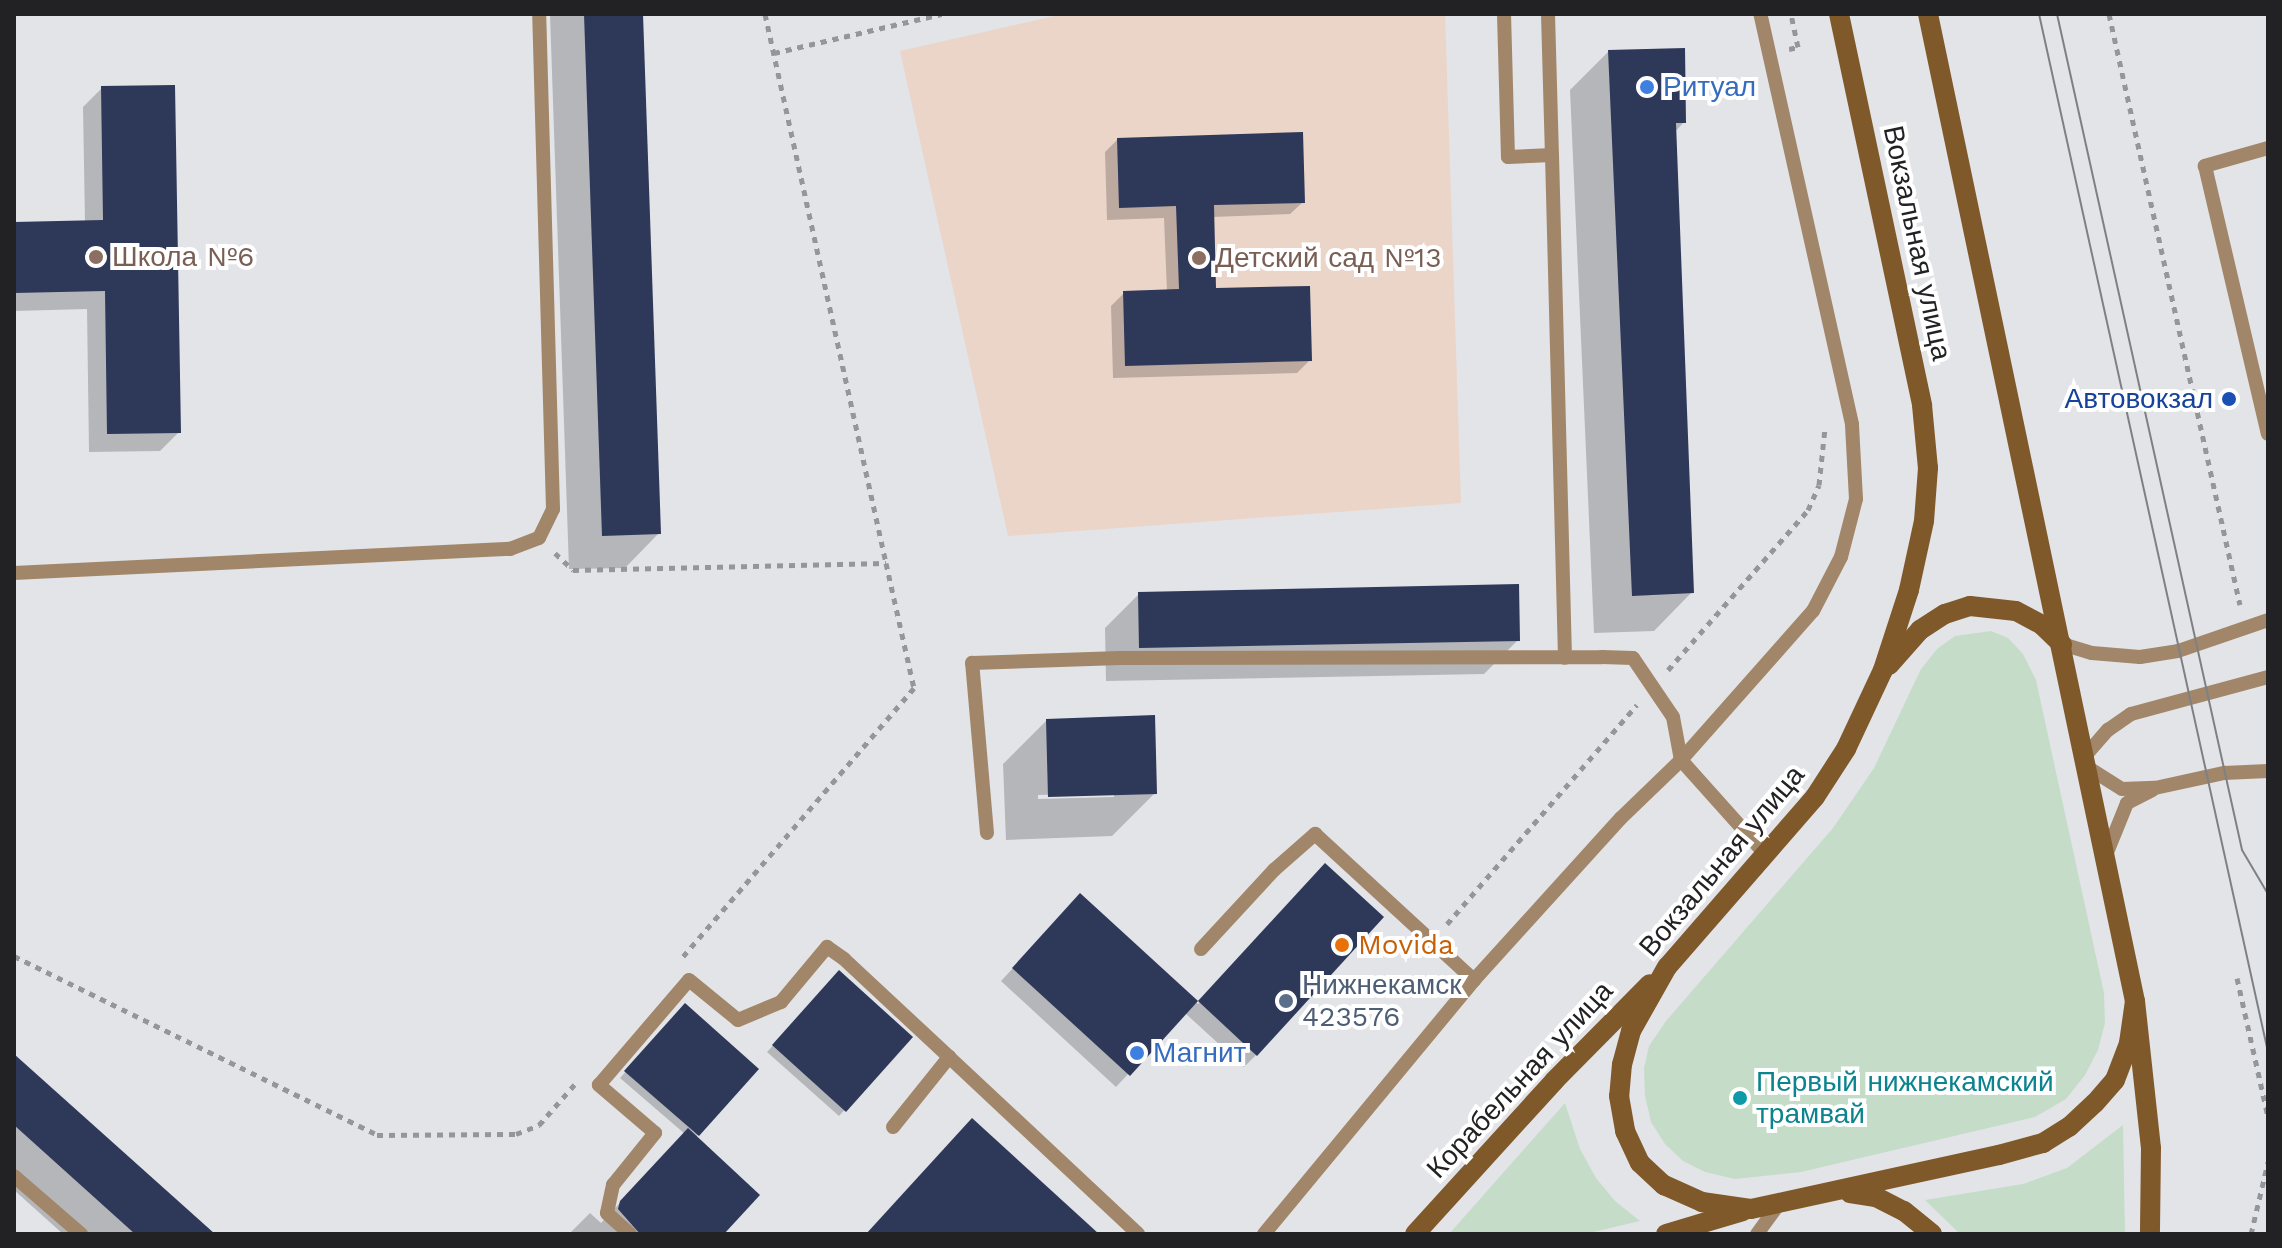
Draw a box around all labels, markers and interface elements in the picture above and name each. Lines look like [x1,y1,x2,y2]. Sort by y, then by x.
place label: Ритуал [1663,70,1756,104]
marker: Ритуал [1638,78,1656,96]
street label: Вокзальная улица [1876,123,1958,363]
place label: Школа №6 [112,240,254,274]
place label: Детский сад №13 [1215,241,1442,275]
marker: Школа №6 [87,248,105,266]
marker: Детский сад №13 [1190,249,1208,267]
place label: Автовокзал [2065,382,2213,416]
marker: Автовокзал [2220,390,2238,408]
street label: Вокзальная улица [1632,759,1812,963]
place label: Movida [1358,928,1454,962]
marker: Movida [1333,936,1351,954]
place label: Нижнекамск 423576 [1302,968,1462,1034]
street label: Корабельная улица [1420,975,1620,1185]
marker: Нижнекамск 423576 [1277,992,1295,1010]
place label: Магнит [1153,1036,1246,1070]
marker: Магнит [1128,1044,1146,1062]
place label: Первый нижнекамский трамвай [1756,1065,2054,1131]
marker: Первый нижнекамский трамвай [1731,1089,1749,1107]

